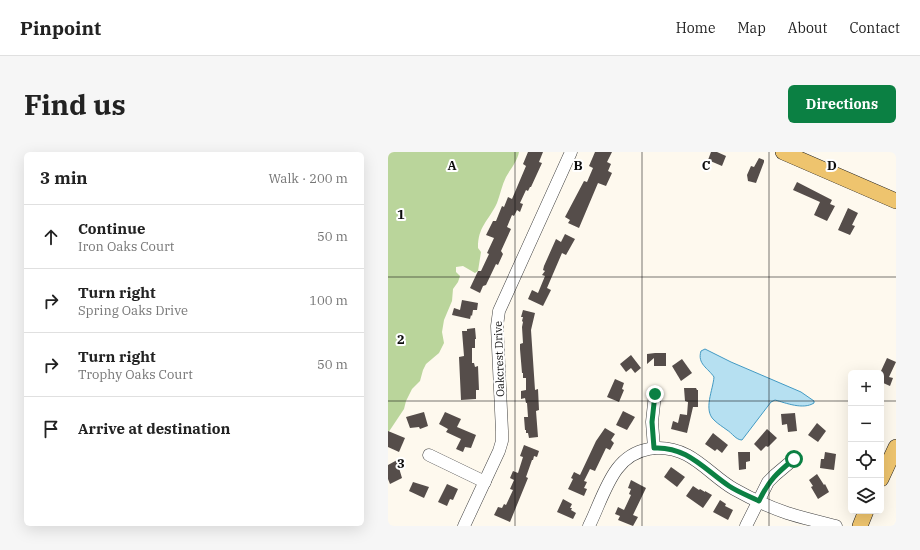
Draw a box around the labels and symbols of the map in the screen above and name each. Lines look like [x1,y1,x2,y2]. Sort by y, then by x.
text: A [447,157,457,174]
text: B [573,157,583,174]
text: C [702,157,711,174]
text: D [827,157,837,174]
text: 1 [397,206,405,223]
street label: Oakcrest Drive [491,321,507,397]
text: 2 [397,331,405,348]
route end [646,385,664,403]
route start [785,450,803,468]
text: 3 [397,455,405,472]

